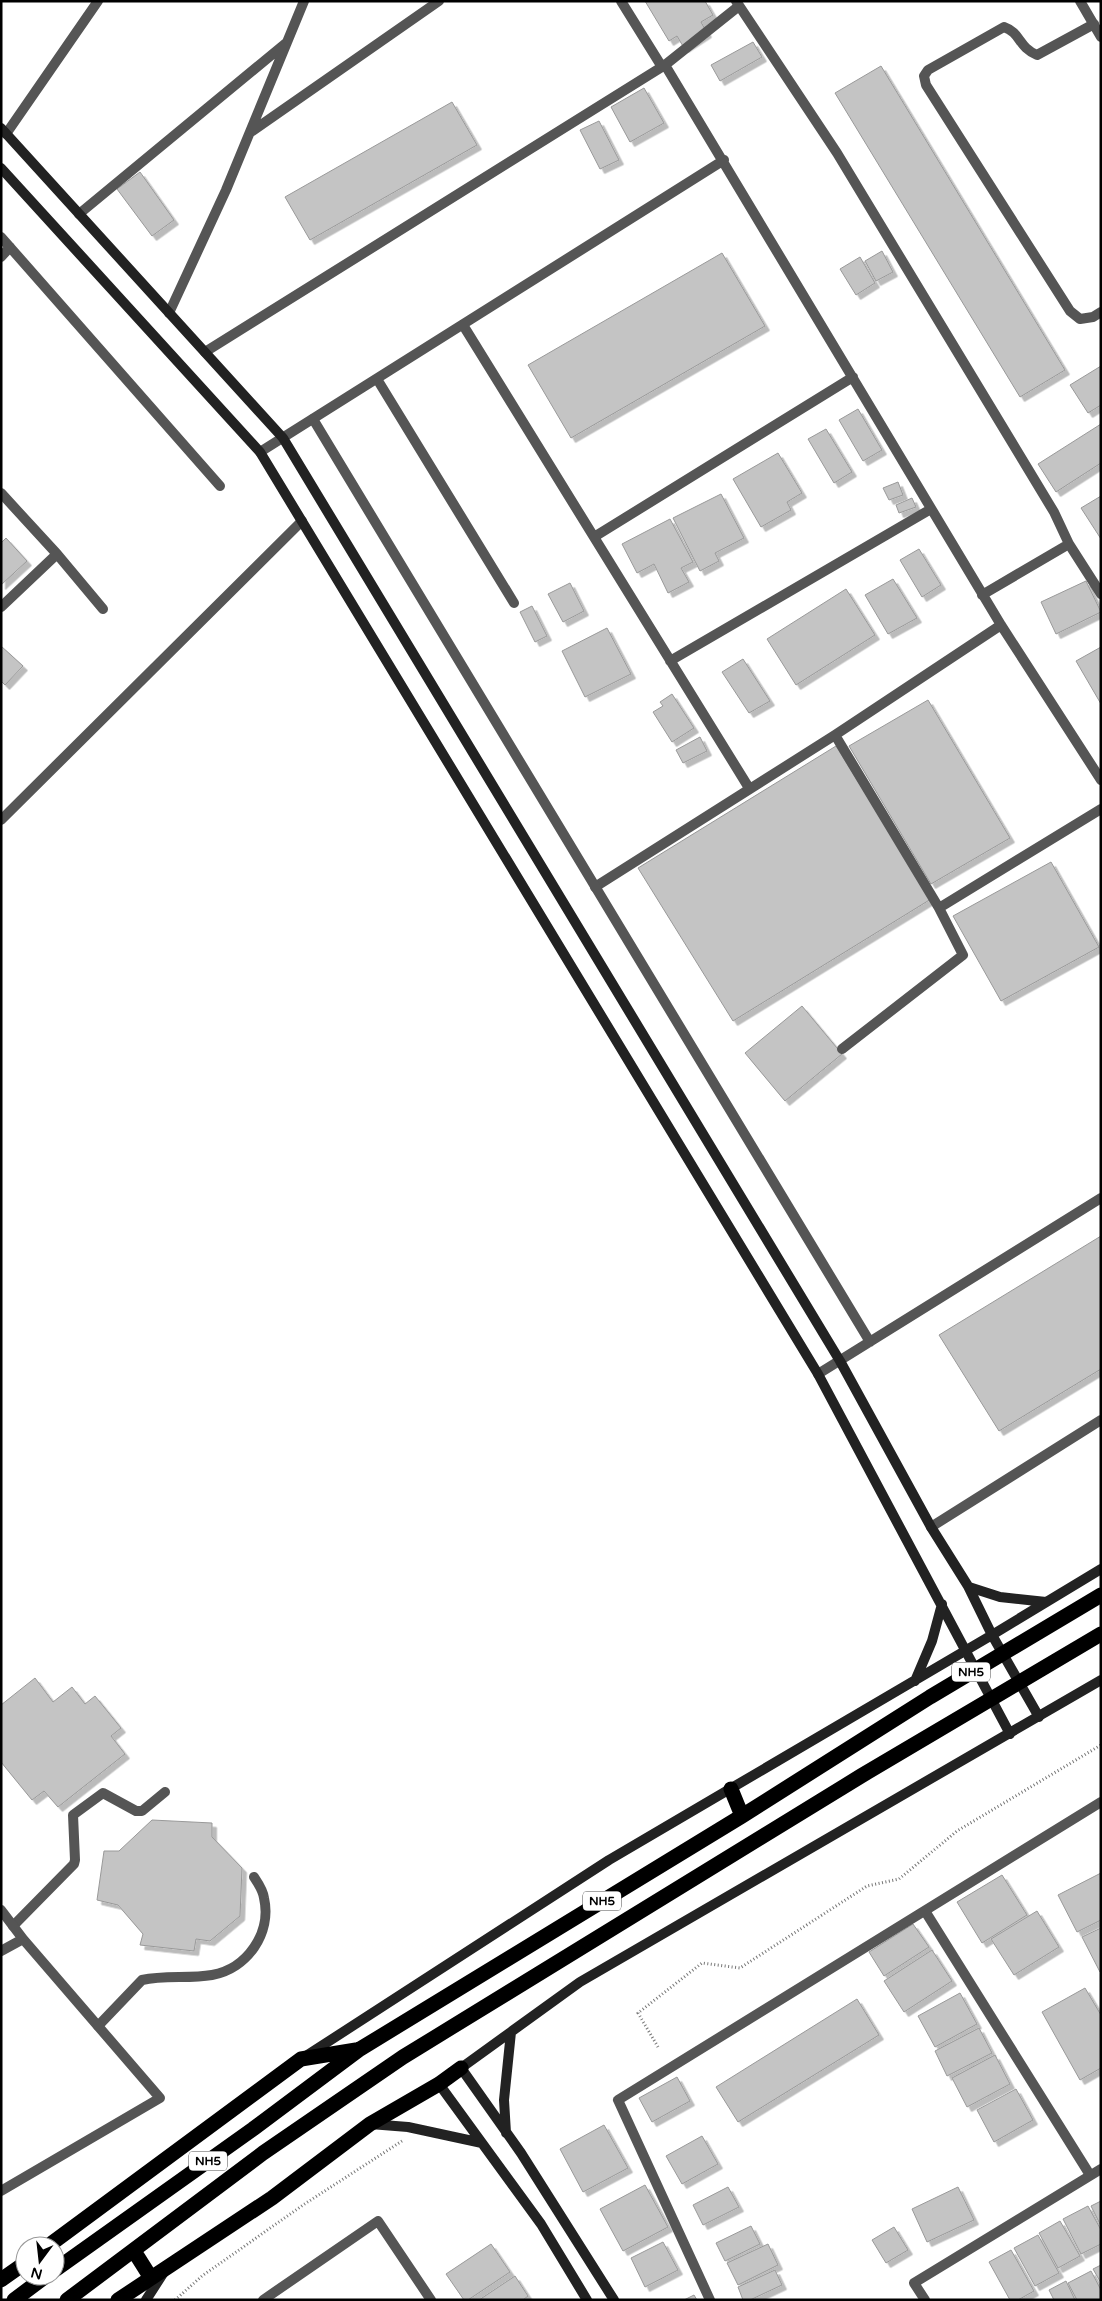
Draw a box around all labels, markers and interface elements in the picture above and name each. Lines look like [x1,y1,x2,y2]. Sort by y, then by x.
road number: NH5 [952,1662,990,1681]
road number: NH5 [583,1892,621,1910]
road number: NH5 [189,2152,227,2170]
north arrow [15,2236,65,2286]
text: N [29,2263,44,2283]

